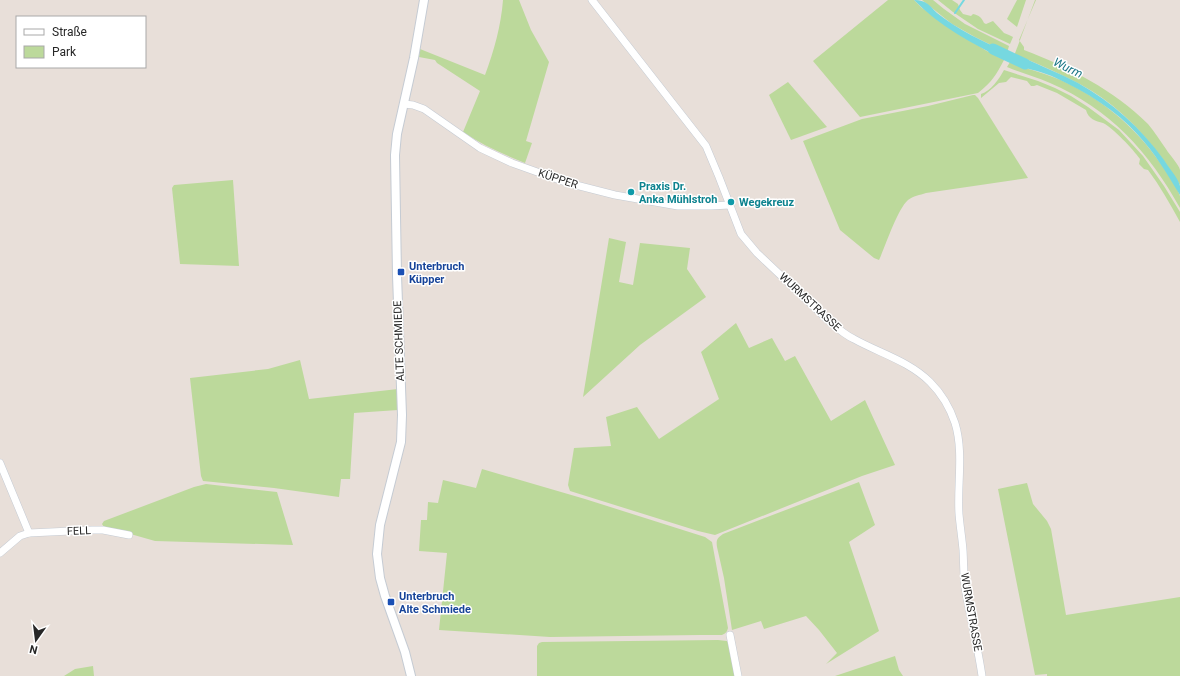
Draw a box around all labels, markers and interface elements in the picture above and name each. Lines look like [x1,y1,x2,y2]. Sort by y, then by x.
legend [16,16,146,68]
text: Straße [52,25,87,39]
text: Park [52,45,77,59]
water label: Wurm [1051,55,1085,81]
street label: KÜPPER [537,166,580,192]
place label: Praxis Dr. Anka Mühlstroh [639,180,717,206]
marker: Praxis Dr. Anka Mühlstroh [626,187,636,197]
place label: Wegekreuz [739,196,795,209]
marker: Wegekreuz [726,197,736,207]
place label: Unterbruch Küpper [409,260,464,286]
marker: Unterbruch Küpper [396,267,406,277]
street label: WURMSTRASSE [776,270,844,334]
street label: ALTE SCHMIEDE [391,300,407,382]
street label: FELL [67,524,91,538]
street label: WURMSTRASSE [958,572,984,652]
place label: Unterbruch Alte Schmiede [399,590,471,616]
marker: Unterbruch Alte Schmiede [386,597,396,607]
north arrow [16,620,56,660]
text: N [28,642,39,656]

